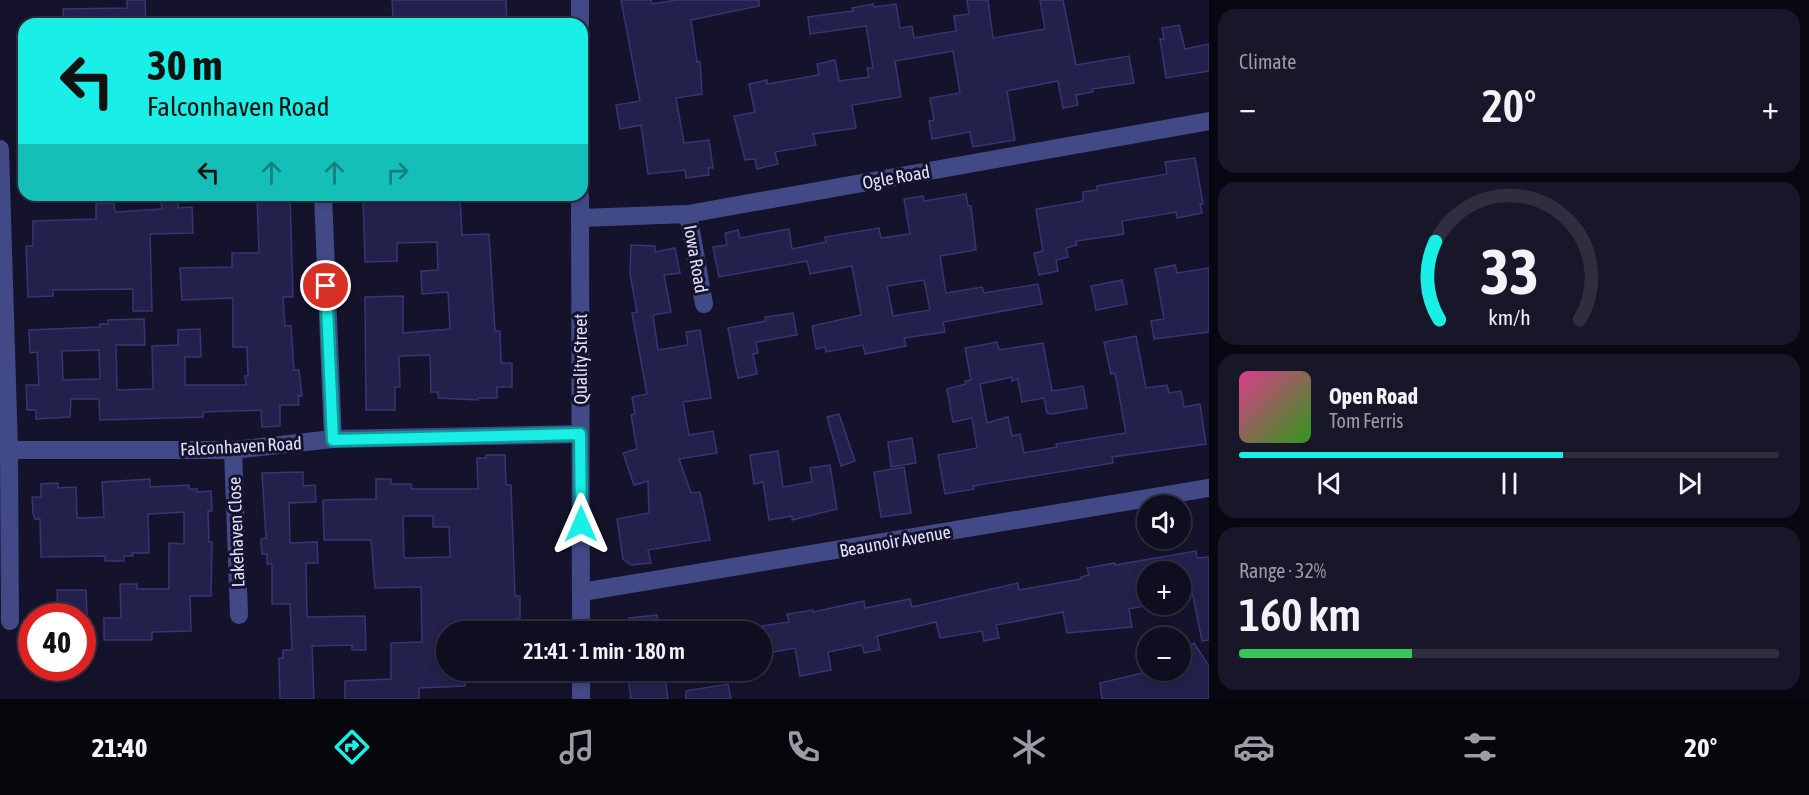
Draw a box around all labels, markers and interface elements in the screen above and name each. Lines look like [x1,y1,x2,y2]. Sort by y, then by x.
text: 30 m [147,41,222,89]
icon: left [48,42,126,120]
text: Climate [1239,50,1296,73]
text: 20° [1482,80,1536,132]
text: − [1239,88,1256,126]
text: + [1762,88,1779,126]
text: Falconhaven Road [147,91,330,122]
icon: left [192,156,225,189]
icon: ahead [255,156,288,189]
icon: ahead [318,156,351,189]
icon: right [381,156,414,189]
street label: Ogle Road [861,161,931,193]
street label: Iowa Road [680,223,712,295]
text: 33 [1480,236,1538,307]
pin [300,260,351,311]
icon: arrive [309,269,342,302]
text: km/h [1488,306,1530,331]
street label: Quality Street [570,313,591,405]
text: Open Road [1329,383,1418,409]
text: Tom Ferris [1329,409,1403,432]
street label: Falconhaven Road [180,432,302,460]
icon: previous [1313,467,1346,500]
icon: pause [1493,467,1526,500]
icon: next [1673,467,1706,500]
street label: Lakehaven Close [224,476,248,588]
position arrow [549,492,613,556]
map controls [1137,495,1191,681]
button: sound [1137,495,1191,549]
street label: Beaunoir Avenue [838,521,952,561]
text: Range · 32% [1239,559,1326,582]
button: + [1137,561,1191,615]
text: 160 km [1239,589,1361,641]
speed limit sign: 40 [18,603,96,681]
button: − [1137,627,1191,681]
text: 21:41 · 1 min · 180 m [523,638,685,664]
icon: directions [331,726,373,768]
icon: music [556,726,598,768]
icon: phone [782,726,824,768]
icon: climate [1008,726,1050,768]
icon: car [1233,726,1275,768]
icon: filters [1459,726,1501,768]
text: 21:40 [92,732,147,763]
text: 20° [1684,732,1717,763]

